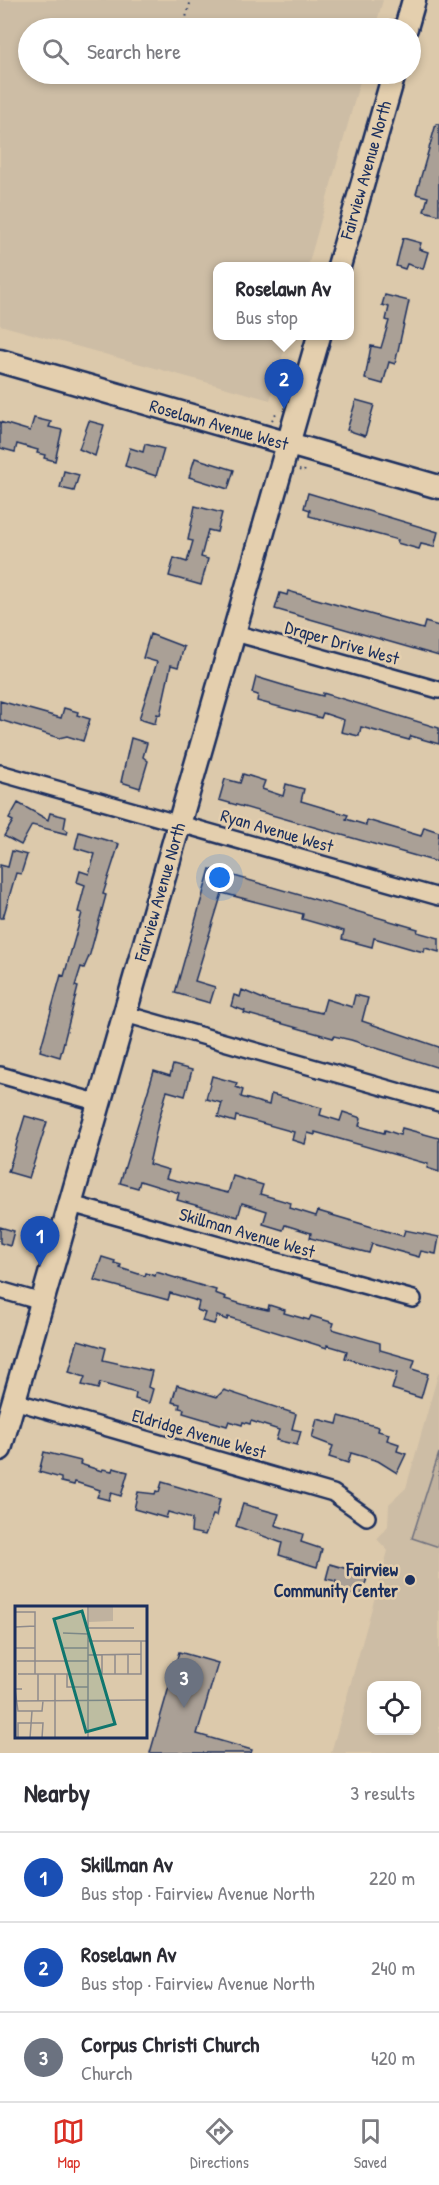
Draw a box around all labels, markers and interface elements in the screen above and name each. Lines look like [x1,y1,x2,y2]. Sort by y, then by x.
search box [18,18,421,84]
icon: search [39,35,72,68]
text: Search here [87,36,181,66]
street label: Fairview Avenue North [334,97,397,243]
popup [213,262,354,340]
text: Roselawn Av [236,273,331,303]
text: Bus stop [236,303,297,330]
pin: 2 [264,360,304,409]
street label: Roselawn Avenue West [147,393,292,456]
street label: Draper Drive West [282,614,403,671]
street label: Ryan Avenue West [218,802,337,859]
street label: Fairview Avenue North [128,819,191,965]
your location [205,863,234,892]
street label: Skillman Avenue West [176,1201,319,1264]
pin: 1 [20,1216,60,1266]
street label: Eldridge Avenue West [129,1402,270,1465]
place label: Fairview Community Center [274,1557,399,1604]
marker: Fairview Community Center [403,1573,417,1587]
inset map [15,1606,147,1738]
pin: 3 [164,1658,204,1708]
map controls [367,1681,421,1735]
button: locate [367,1681,421,1735]
text: Nearby [24,1775,90,1810]
text: 3 results [350,1779,415,1806]
text: Skillman Av [81,1849,173,1879]
text: 1 [40,1864,47,1891]
text: 220 m [369,1864,415,1891]
text: Bus stop · Fairview Avenue North [81,1879,315,1906]
text: Roselawn Av [81,1939,176,1969]
text: 2 [39,1954,48,1981]
text: 240 m [371,1954,415,1981]
text: Bus stop · Fairview Avenue North [81,1969,315,1996]
text: Corpus Christi Church [81,2029,259,2059]
text: 3 [39,2044,48,2071]
text: 420 m [371,2044,415,2071]
text: Church [81,2059,132,2086]
tab: Map [52,2115,85,2173]
tab: Directions [190,2115,249,2173]
tab: Saved [354,2115,387,2173]

